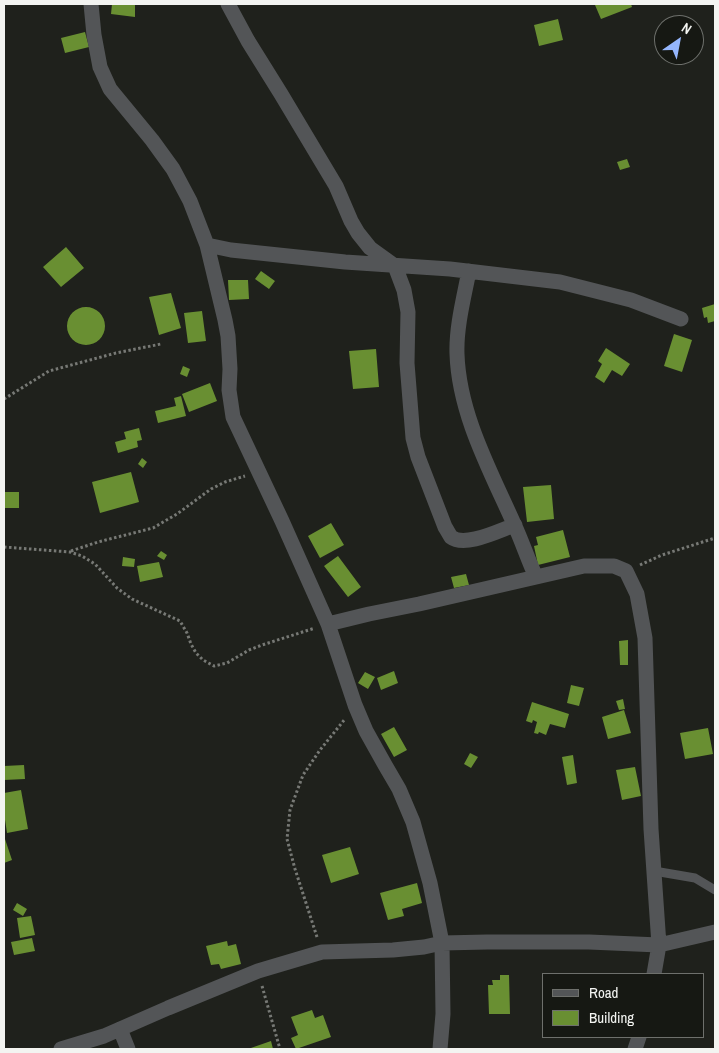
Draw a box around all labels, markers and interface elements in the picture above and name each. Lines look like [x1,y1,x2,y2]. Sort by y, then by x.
north arrow [654,15,704,65]
text: N [678,18,695,38]
legend [542,973,704,1038]
text: Road [589,982,618,1003]
text: Building [589,1007,634,1028]

